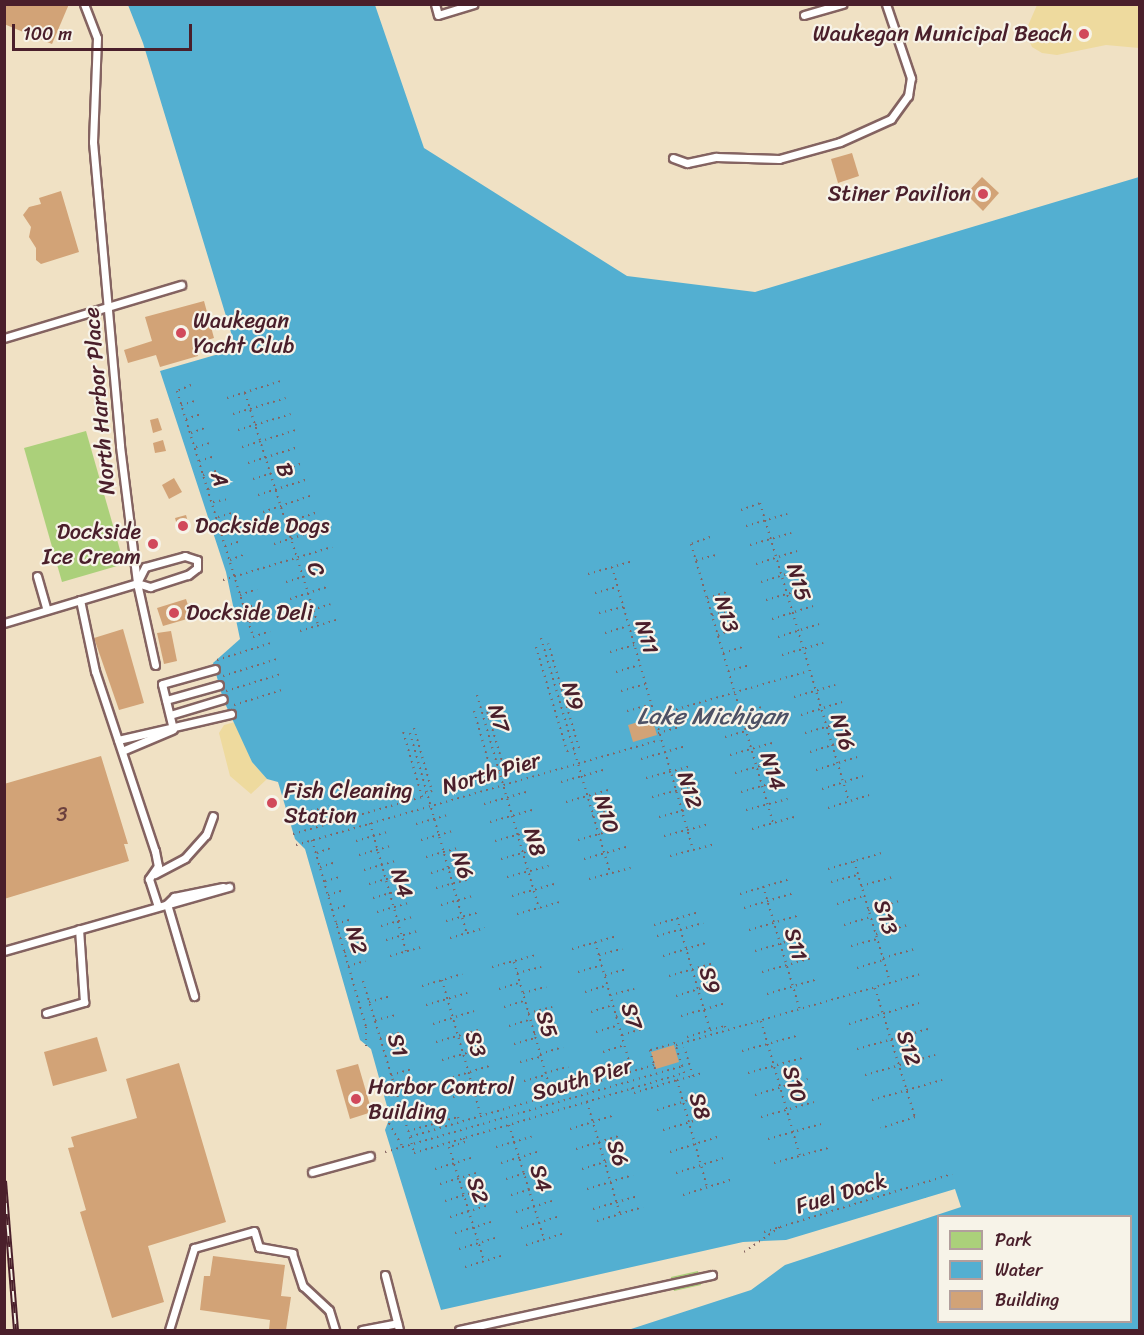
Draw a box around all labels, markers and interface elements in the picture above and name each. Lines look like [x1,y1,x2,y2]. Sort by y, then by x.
scale bar [15,12,195,50]
text: 100 m [23,18,72,50]
place label: Waukegan Municipal Beach [812,21,1072,47]
marker: Waukegan Municipal Beach [1077,27,1091,41]
place label: Stiner Pavilion [827,181,971,207]
marker: Stiner Pavilion [976,187,990,201]
street label: North Harbor Place [78,306,120,496]
place label: Waukegan Yacht Club [193,307,294,358]
marker: Waukegan Yacht Club [174,326,188,340]
street label: B [270,460,300,480]
street label: A [205,468,235,490]
place label: Dockside Dogs [195,513,331,539]
place label: Dockside Ice Cream [42,518,141,570]
marker: Dockside Dogs [176,519,190,533]
marker: Dockside Ice Cream [146,537,160,551]
street label: C [301,558,331,580]
street label: N15 [781,560,817,604]
street label: N13 [709,593,745,635]
place label: Dockside Deli [186,600,313,626]
marker: Dockside Deli [167,606,181,620]
street label: N11 [630,617,664,657]
street label: N9 [556,679,590,713]
street label: N7 [482,701,516,735]
water label: Lake Michigan [638,703,786,731]
street label: N16 [825,710,861,754]
street label: North Pier [438,746,544,800]
street label: N14 [755,749,791,793]
street label: N12 [672,768,708,812]
place label: Fish Cleaning Station [284,777,413,828]
street label: N10 [589,792,625,836]
marker: Fish Cleaning Station [265,796,279,810]
house number: 3 [57,802,67,826]
street label: N8 [518,825,552,859]
street label: N6 [446,848,480,882]
street label: N4 [385,865,419,901]
street label: S13 [868,896,904,938]
street label: N2 [340,923,374,957]
street label: S11 [779,925,813,963]
street label: S9 [694,963,726,997]
street label: S7 [616,1000,648,1032]
street label: S5 [531,1007,563,1041]
street label: S12 [891,1027,927,1069]
street label: S3 [460,1028,492,1060]
street label: S1 [382,1030,414,1060]
street label: South Pier [529,1052,635,1106]
street label: S10 [777,1063,813,1105]
place label: Harbor Control Building [368,1073,514,1124]
street label: S8 [684,1089,716,1123]
marker: Harbor Control Building [349,1092,363,1106]
street label: S6 [602,1137,634,1169]
street label: S4 [524,1161,558,1195]
street label: Fuel Dock [792,1167,890,1219]
street label: S2 [462,1173,494,1207]
legend [937,1215,1132,1323]
text: Park [995,1224,1032,1256]
text: Water [995,1254,1042,1286]
text: Building [995,1284,1059,1316]

